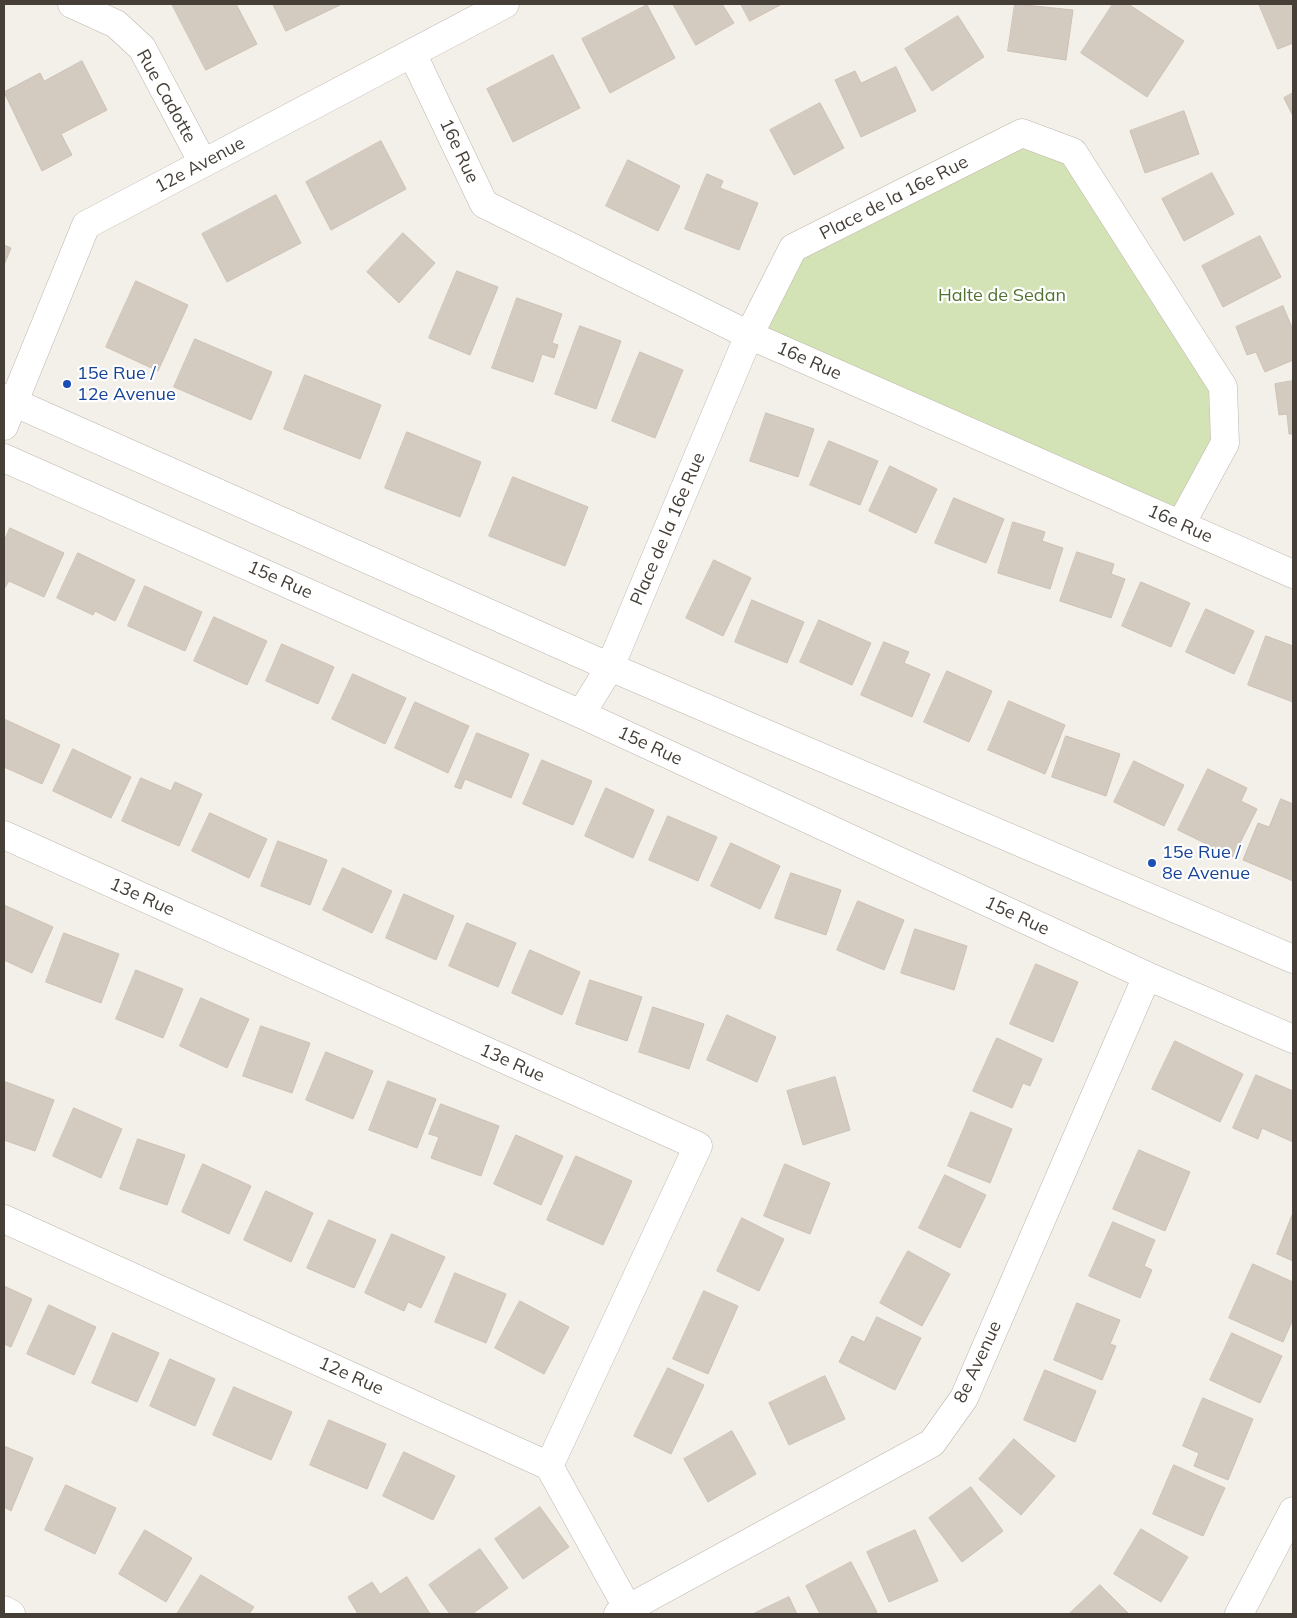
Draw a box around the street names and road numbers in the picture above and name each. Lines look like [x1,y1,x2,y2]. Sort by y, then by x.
street label: Rue Cadotte [132,46,200,146]
street label: 16e Rue [435,115,483,187]
street label: 12e Avenue [151,132,249,198]
street label: Place de la 16e Rue [816,151,972,245]
street label: 16e Rue [773,337,845,385]
street label: Place de la 16e Rue [626,449,710,609]
street label: 16e Rue [1144,500,1216,548]
street label: 15e Rue [244,556,316,604]
street label: 15e Rue [614,722,686,770]
street label: 13e Rue [106,873,178,921]
street label: 15e Rue [981,892,1053,940]
street label: 13e Rue [476,1039,548,1087]
street label: 8e Avenue [950,1318,1006,1406]
street label: 12e Rue [315,1352,387,1400]

